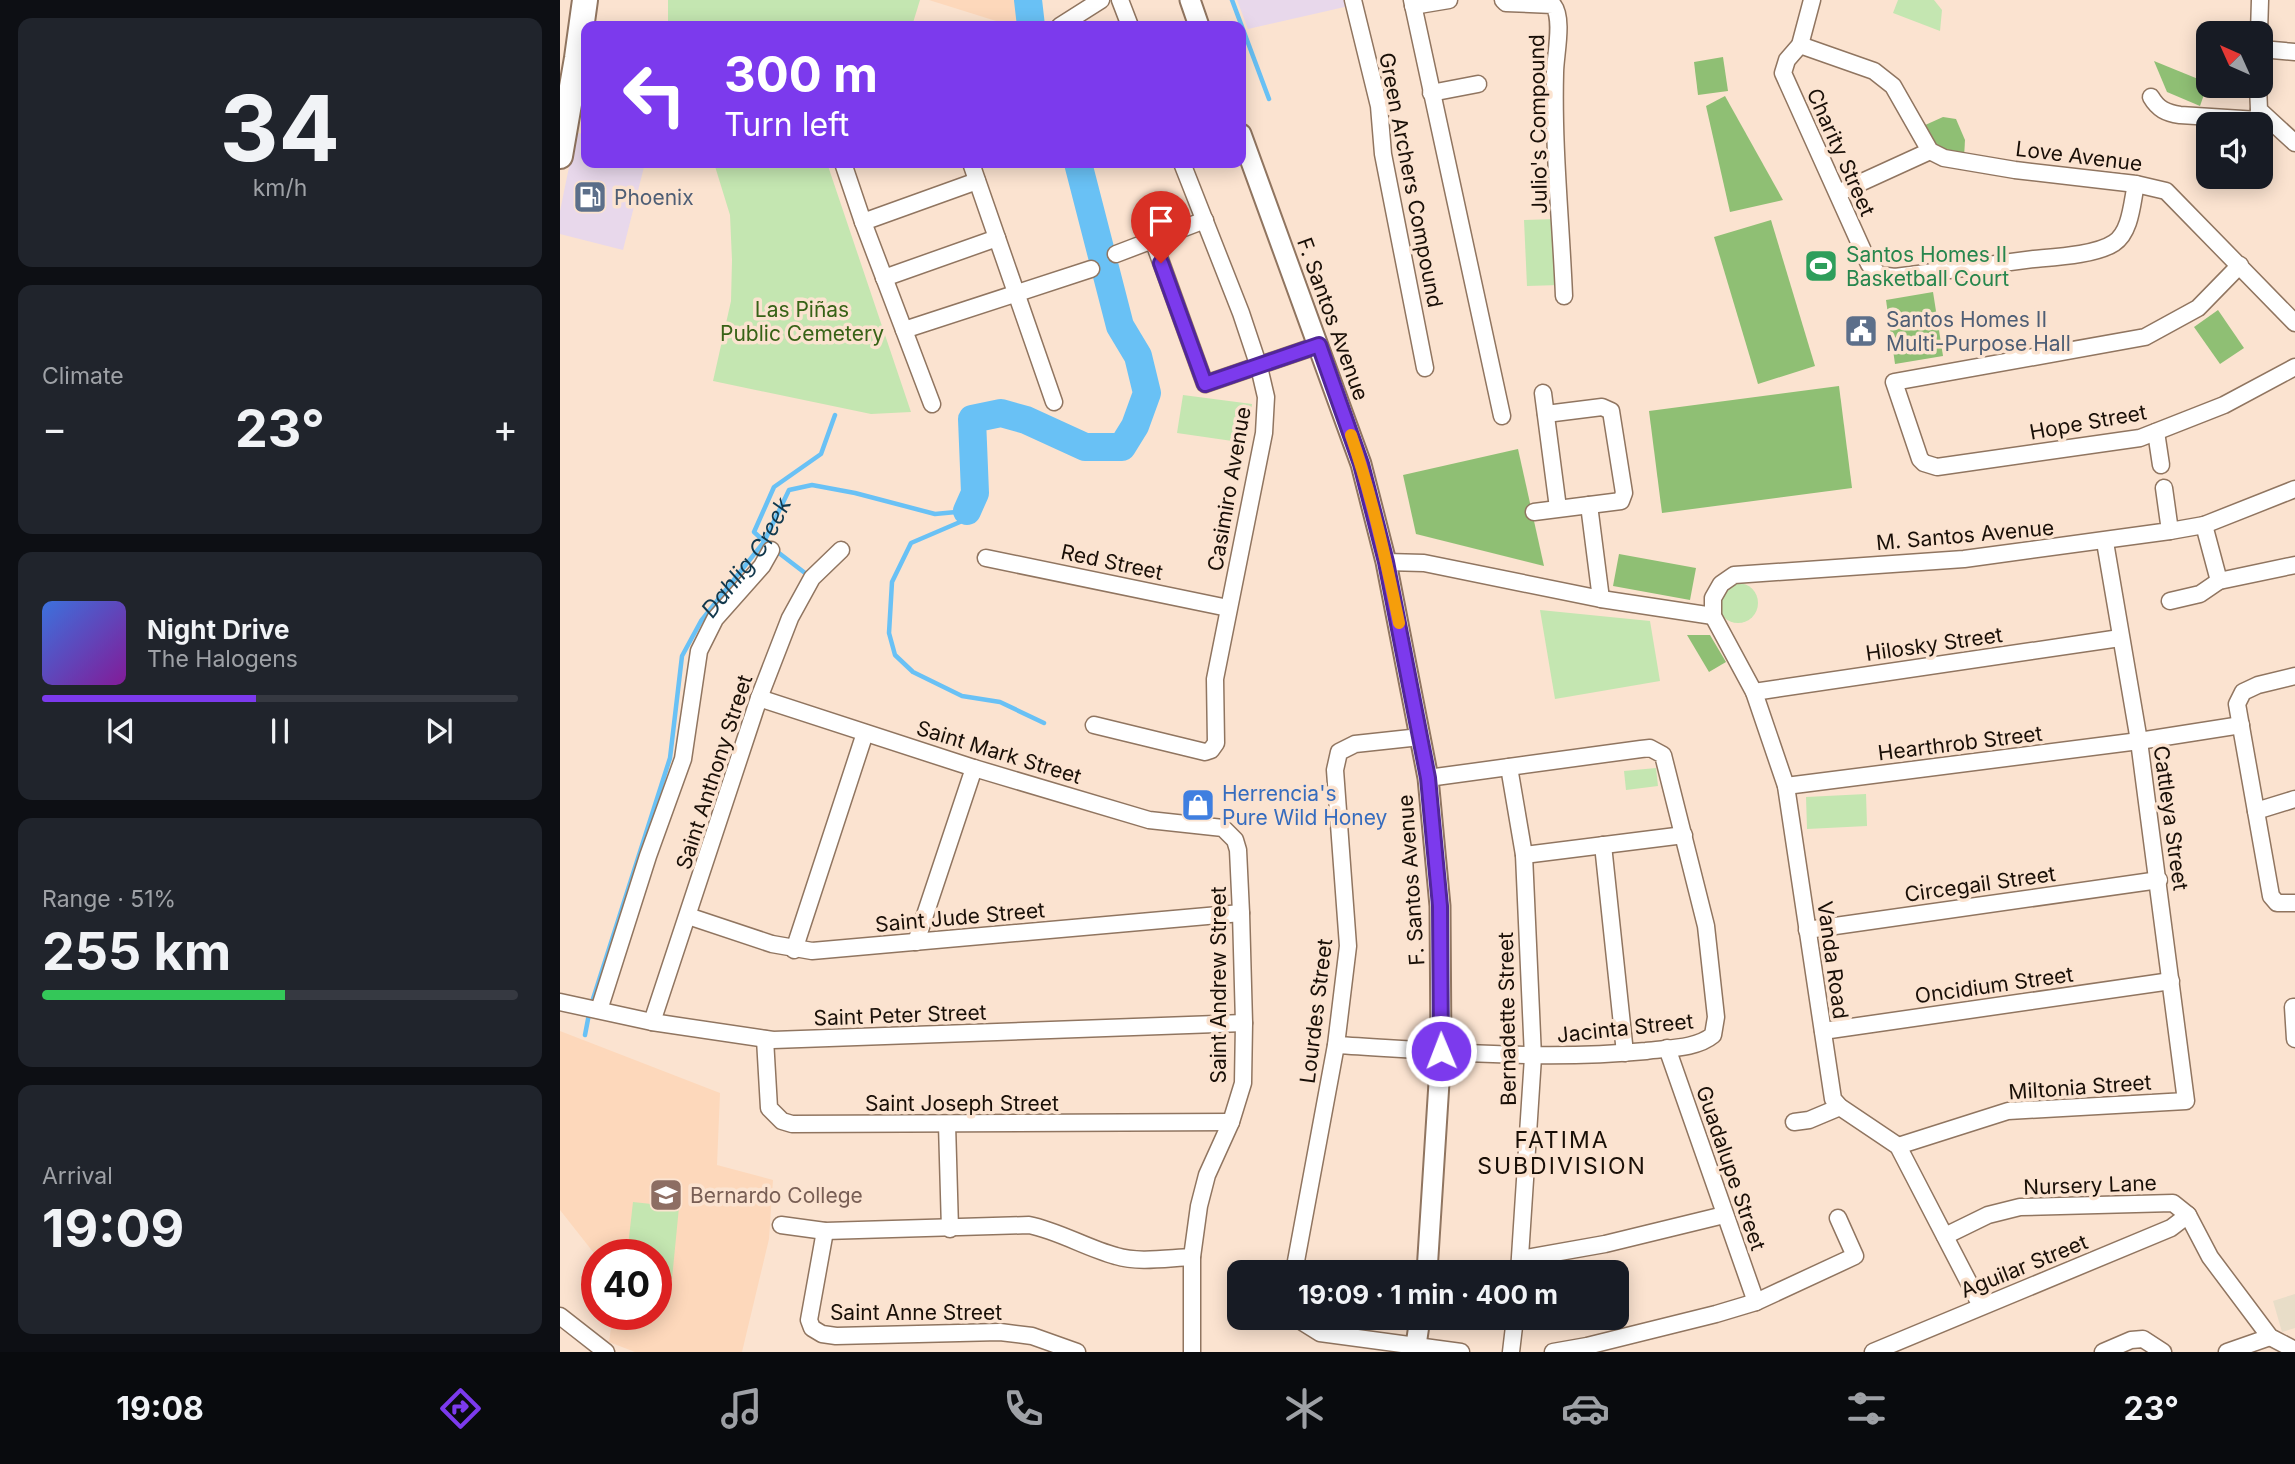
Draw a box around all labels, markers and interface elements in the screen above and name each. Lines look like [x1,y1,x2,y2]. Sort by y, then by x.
north arrow [2196,21,2273,98]
map controls [2196,21,2273,189]
street label: Julio's Compound [1524,34,1552,214]
text: 300 m [724,45,878,104]
icon: left [609,49,700,140]
street label: Green Archers Compound [1374,50,1448,310]
text: 34 [220,73,340,183]
street label: Charity Street [1802,84,1880,220]
text: Turn left [724,105,849,144]
button: sound [2196,112,2273,189]
street label: Love Avenue [2014,136,2144,176]
text: km/h [253,174,307,202]
fuel station icon: Phoenix [571,178,609,216]
place label: Phoenix [614,185,694,210]
pin [1131,191,1191,263]
icon: arrive [1142,202,1180,240]
street label: F. Santos Avenue [1292,234,1374,404]
place label: Santos Homes II Basketball Court [1846,242,2009,291]
sports icon: Santos Homes II Basketball Court [1802,247,1840,285]
park label: Las Piñas Public Cemetery [720,297,884,346]
place label: Santos Homes II Multi-Purpose Hall [1886,307,2071,356]
public building icon: Santos Homes II Multi-Purpose Hall [1842,312,1880,350]
text: Climate [42,362,124,390]
text: 23° [235,397,325,460]
street label: Hope Street [2027,399,2149,445]
text: − [42,405,67,451]
text: + [493,405,518,451]
street label: Casimiro Avenue [1202,405,1256,573]
water label: Dahlig Creek [695,493,797,623]
street label: M. Santos Avenue [1875,515,2055,555]
street label: Red Street [1059,539,1165,585]
text: Night Drive [147,614,289,645]
street label: Hilosky Street [1864,622,2004,666]
text: The Halogens [147,645,298,673]
street label: Saint Anthony Street [671,671,757,873]
icon: previous [102,712,140,750]
icon: pause [261,712,299,750]
icon: next [420,712,458,750]
street label: Saint Mark Street [913,715,1085,789]
street label: Hearthrob Street [1876,720,2044,765]
street label: Cattleya Street [2148,744,2194,892]
place label: Herrencia's Pure Wild Honey [1222,781,1388,830]
shop icon: Herrencia's Pure Wild Honey [1179,786,1217,824]
street label: F. Santos Avenue [1393,794,1429,966]
street label: Circegail Street [1903,861,2057,907]
text: Range · 51% [42,885,176,913]
street label: Saint Andrew Street [1206,886,1231,1084]
street label: Saint Jude Street [874,897,1046,937]
street label: Vanda Road [1812,899,1854,1021]
text: 255 km [42,920,231,983]
street label: Bernadette Street [1493,932,1521,1106]
street label: Lourdes Street [1295,937,1337,1085]
street label: Oncidium Street [1913,962,2075,1008]
street label: Saint Peter Street [813,999,987,1031]
street label: Jacinta Street [1555,1008,1695,1048]
position arrow [1404,1014,1478,1088]
street label: Miltonia Street [2008,1070,2152,1104]
street label: Guadalupe Street [1691,1082,1771,1254]
street label: Saint Joseph Street [865,1091,1059,1116]
district label: FATIMA SUBDIVISION [1477,1126,1647,1180]
text: Arrival [42,1162,113,1190]
street label: Nursery Lane [2023,1170,2157,1200]
school or university icon: Bernardo College [647,1176,685,1214]
place label: Bernardo College [690,1183,863,1208]
text: 19:09 [42,1197,184,1260]
street label: Aguilar Street [1957,1229,2091,1303]
speed limit sign: 40 [581,1239,672,1330]
text: 19:09 · 1 min · 400 m [1298,1279,1558,1310]
street label: Saint Anne Street [830,1300,1002,1325]
icon: directions [436,1384,485,1433]
icon: music [717,1384,766,1433]
icon: phone [999,1384,1048,1433]
icon: climate [1280,1384,1329,1433]
icon: car [1561,1384,1610,1433]
icon: filters [1842,1384,1891,1433]
text: 19:08 [116,1389,204,1428]
text: 23° [2124,1389,2179,1428]

